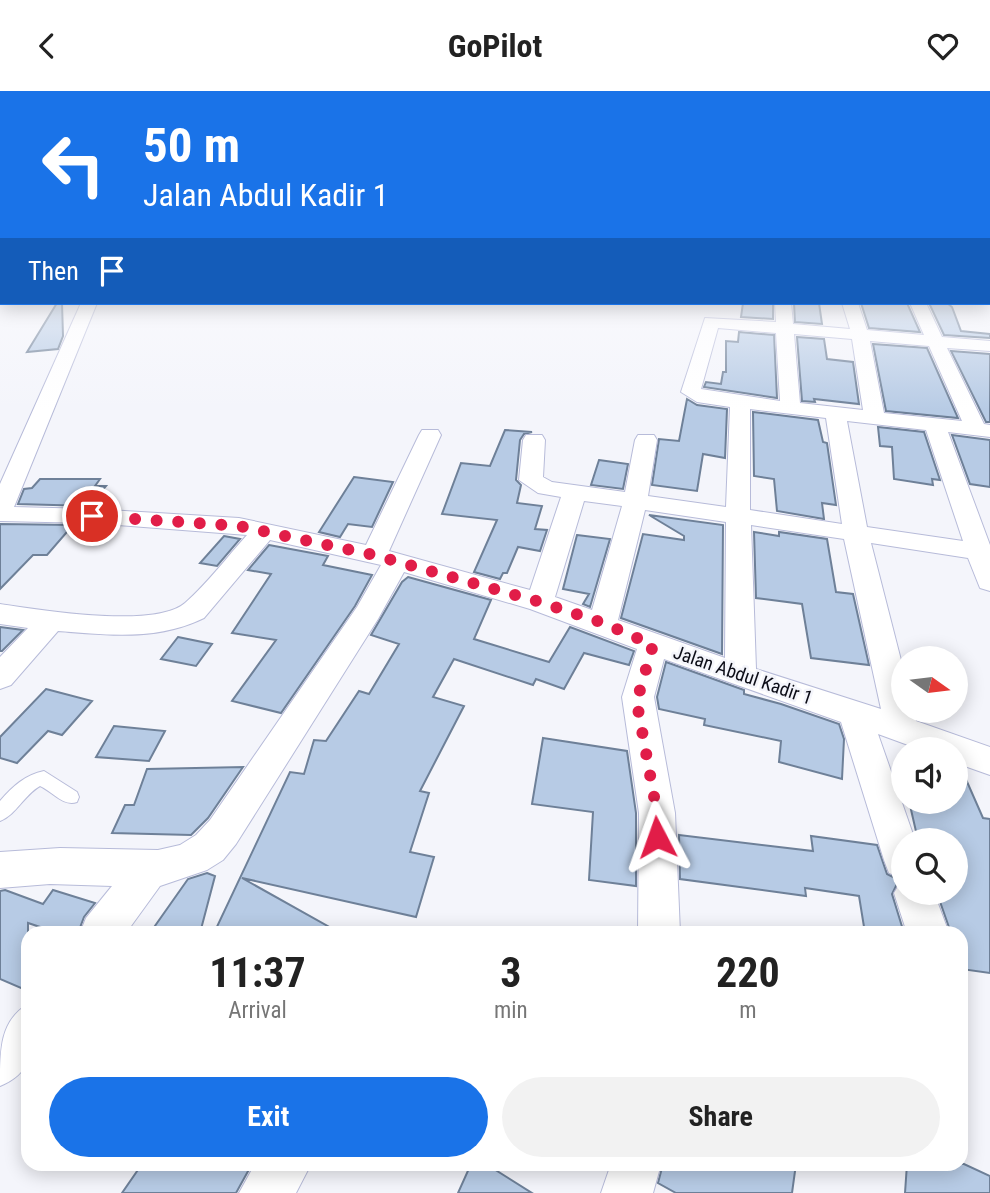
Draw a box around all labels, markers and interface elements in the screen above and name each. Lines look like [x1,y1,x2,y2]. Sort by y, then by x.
icon: back [28,27,66,65]
text: GoPilot [448,27,542,65]
icon: heart [924,27,962,65]
text: 50 m [143,117,240,174]
icon: left [28,119,119,210]
text: Jalan Abdul Kadir 1 [143,176,388,214]
icon: arrive [93,252,131,290]
text: Then [28,256,79,286]
pin [62,486,122,546]
icon: arrive [73,497,111,535]
street label: Jalan Abdul Kadir 1 [670,640,816,710]
north arrow [891,646,968,723]
map controls [891,646,968,905]
button: sound [891,737,968,814]
position arrow [620,800,694,874]
button: search [891,828,968,905]
text: 11:37 [209,948,306,997]
text: 3 [500,948,521,997]
text: 220 [716,948,780,997]
text: Arrival [228,997,287,1024]
text: min [494,997,528,1024]
text: m [739,997,756,1024]
button: Exit [49,1077,488,1157]
button: Share [502,1077,940,1157]

